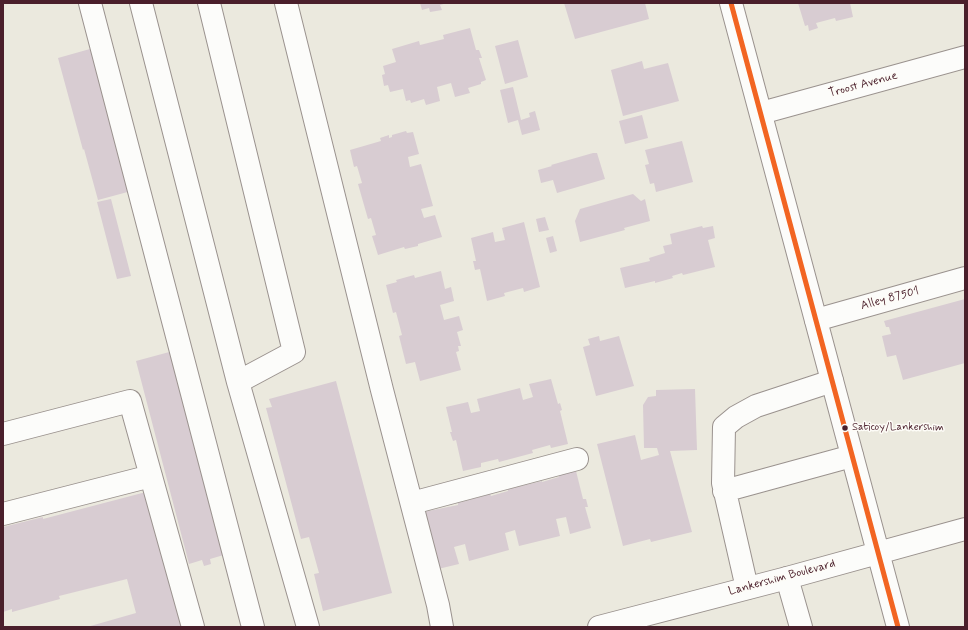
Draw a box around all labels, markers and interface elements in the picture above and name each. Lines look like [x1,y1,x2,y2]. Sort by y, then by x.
street label: Troost Avenue [827,69,899,101]
street label: Alley 87501 [859,284,921,314]
place label: Saticoy/Lankershim [852,421,944,435]
marker: Saticoy/Lankershim [840,423,850,433]
street label: Lankershim Boulevard [727,557,837,599]

